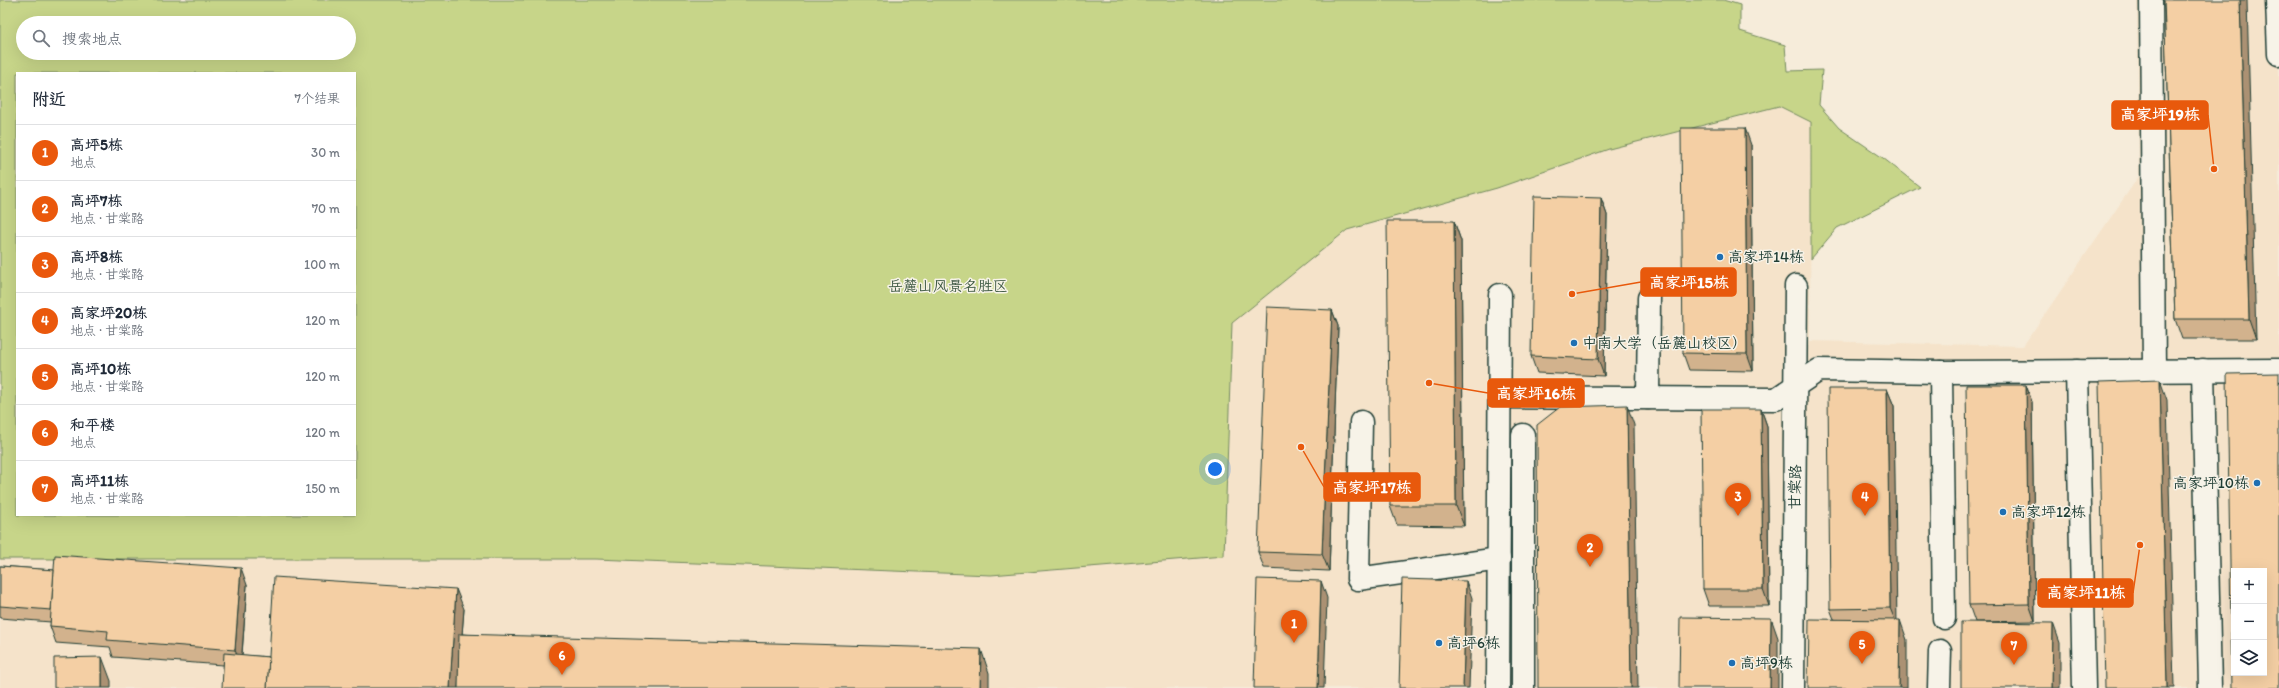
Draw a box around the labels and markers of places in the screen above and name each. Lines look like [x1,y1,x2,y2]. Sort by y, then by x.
callout: 高家坪19栋 [2112,101,2208,129]
place label: 高家坪14栋 [1728,248,1804,266]
marker: 高家坪14栋 [1715,252,1725,262]
callout: 高家坪15栋 [1641,268,1736,296]
place label: 中南大学（岳麓山校区） [1582,334,1747,352]
marker: 中南大学（岳麓山校区） [1569,338,1579,348]
callout: 高家坪16栋 [1488,379,1584,407]
callout: 高家坪17栋 [1324,473,1420,501]
place label: 高家坪10栋 [2173,474,2249,492]
marker: 高家坪10栋 [2252,478,2262,488]
pin: 3 [1725,483,1751,516]
pin: 4 [1852,483,1878,516]
place label: 高家坪12栋 [2011,503,2086,521]
marker: 高家坪12栋 [1998,507,2008,517]
pin: 2 [1577,534,1603,567]
callout: 高家坪11栋 [2038,579,2133,607]
pin: 1 [1281,610,1307,643]
pin: 5 [1849,631,1875,664]
pin: 7 [2001,632,2027,665]
place label: 高坪6栋 [1447,634,1500,652]
marker: 高坪6栋 [1434,638,1444,648]
pin: 6 [549,642,575,675]
place label: 高坪9栋 [1740,654,1793,672]
marker: 高坪9栋 [1727,658,1737,668]

